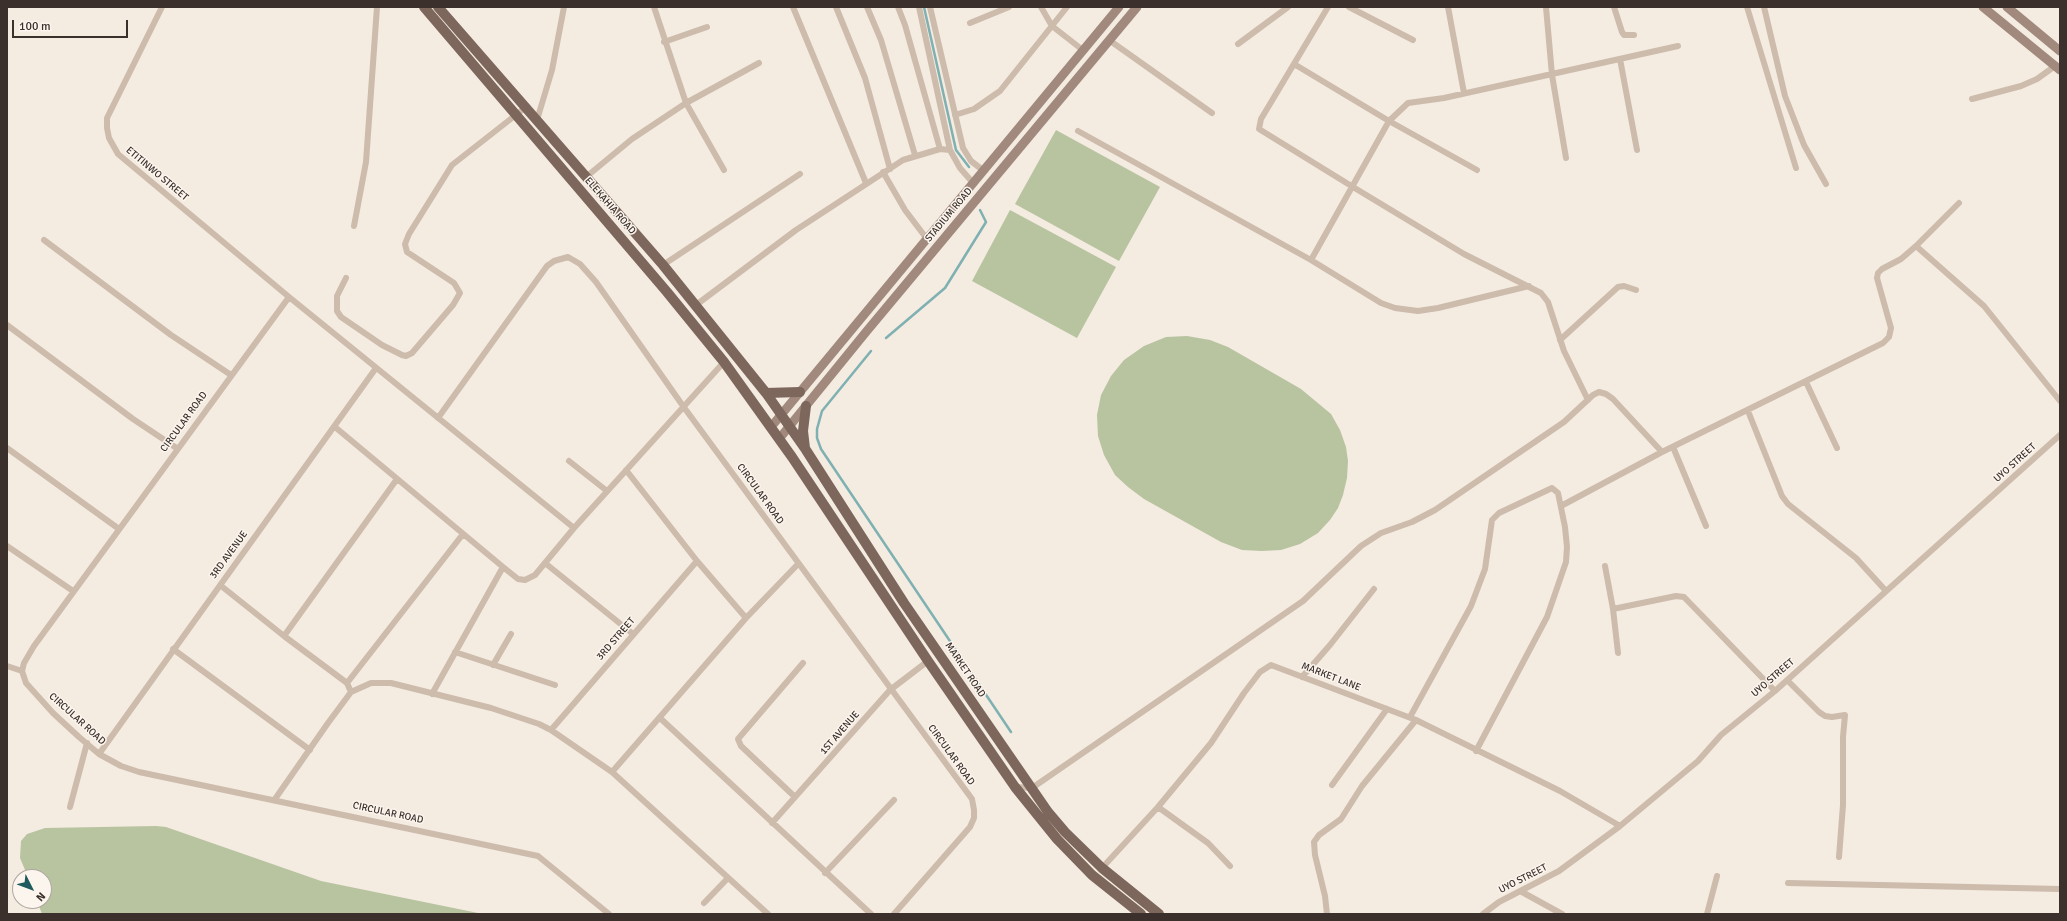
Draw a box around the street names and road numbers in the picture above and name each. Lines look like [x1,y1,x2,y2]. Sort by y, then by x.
street label: ETITINWO STREET [123,144,191,204]
street label: ELEKAHIA ROAD [582,175,638,237]
street label: STADIUM ROAD [923,185,975,245]
street label: CIRCULAR ROAD [158,389,210,455]
street label: UYO STREET [1991,441,2039,485]
street label: CIRCULAR ROAD [734,461,786,527]
street label: 3RD AVENUE [208,529,250,581]
street label: 3RD STREET [594,615,638,663]
street label: MARKET ROAD [942,640,988,700]
street label: UYO STREET [1749,656,1797,700]
street label: MARKET LANE [1300,660,1362,694]
street label: CIRCULAR ROAD [46,690,108,748]
street label: 1ST AVENUE [818,709,862,757]
street label: CIRCULAR ROAD [925,722,977,788]
street label: CIRCULAR ROAD [352,800,424,826]
street label: UYO STREET [1497,862,1549,896]

